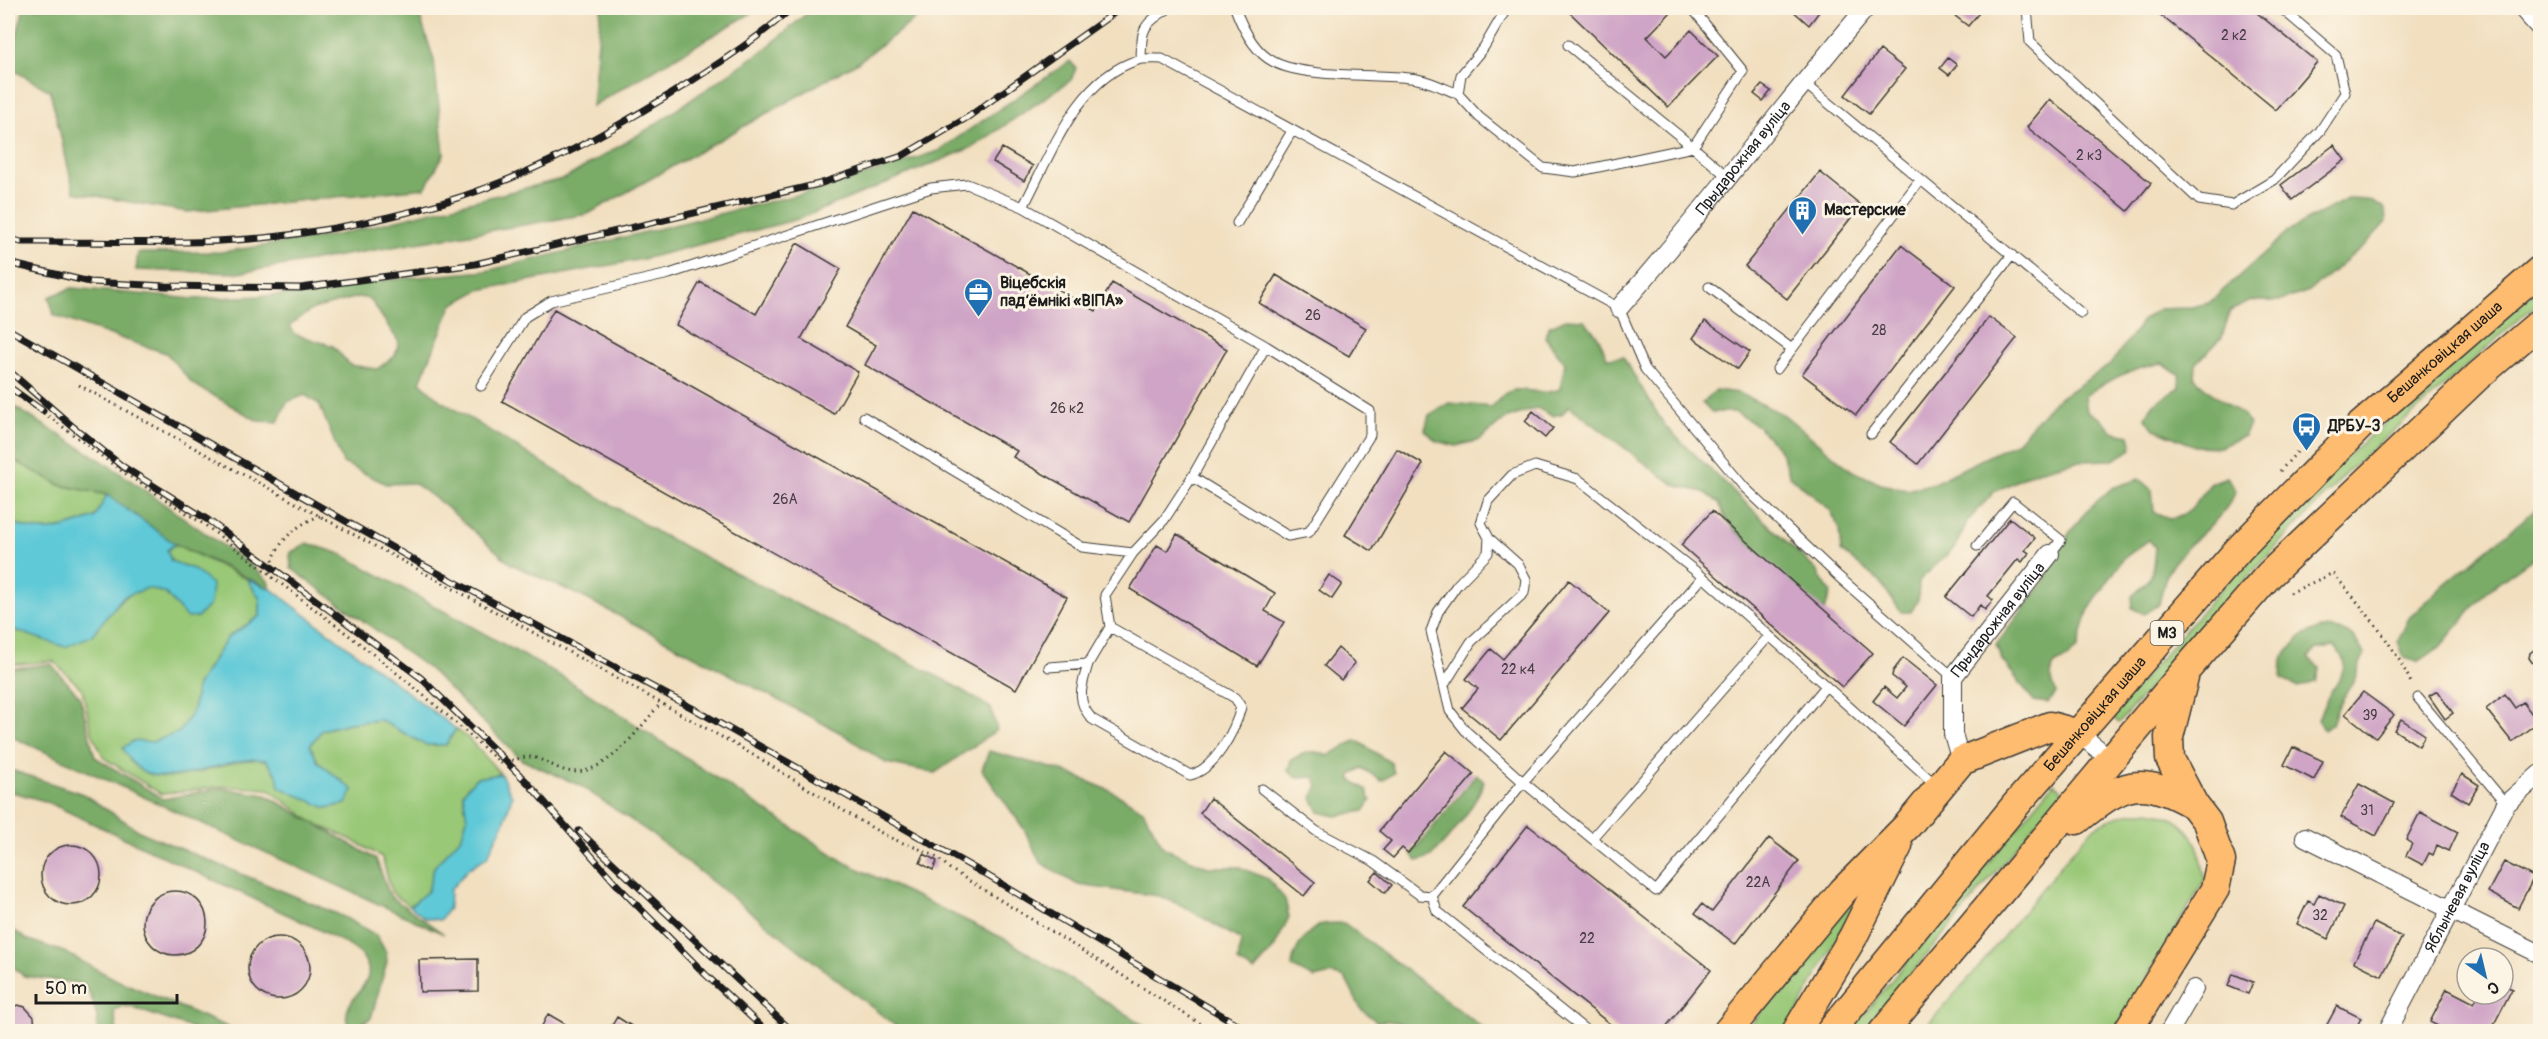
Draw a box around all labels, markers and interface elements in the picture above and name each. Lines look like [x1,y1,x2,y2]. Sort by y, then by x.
house number: 2 к2 [2221,27,2247,44]
street label: Прыдарожная вуліца [1692,97,1795,219]
house number: 2 к3 [2076,147,2102,164]
building icon: Мастерские [1787,194,1819,236]
place label: Мастерские [1824,200,1907,220]
place label: Віцебскія падʼёмнікі «ВІПА» [1000,273,1124,311]
office icon: Віцебскія падʼёмнікі «ВІПА» [963,276,995,318]
street label: Бешанковіцкая шаша [2383,297,2507,408]
house number: 26 [1305,307,1321,324]
house number: 28 [1872,322,1886,339]
house number: 26 к2 [1050,400,1084,417]
bus stop icon: ДРБУ-3 [2291,410,2323,452]
place label: ДРБУ-3 [2327,416,2381,436]
house number: 26А [772,491,798,508]
street label: Прыдарожная вуліца [1947,558,2050,681]
road number: М3 [2150,621,2184,645]
street label: Бешанковіцкая шаша [2039,652,2151,776]
house number: 22 к4 [1501,661,1535,678]
house number: 39 [2362,707,2378,724]
house number: 31 [2360,802,2374,819]
street label: Яблыневая вуліца [2420,838,2495,956]
house number: 22А [1746,874,1770,891]
house number: 32 [2312,907,2328,924]
house number: 22 [1579,930,1595,947]
north arrow [2455,946,2515,1006]
scale bar [36,967,177,1005]
text: 50 m [45,977,87,1000]
text: С [2483,977,2503,999]

